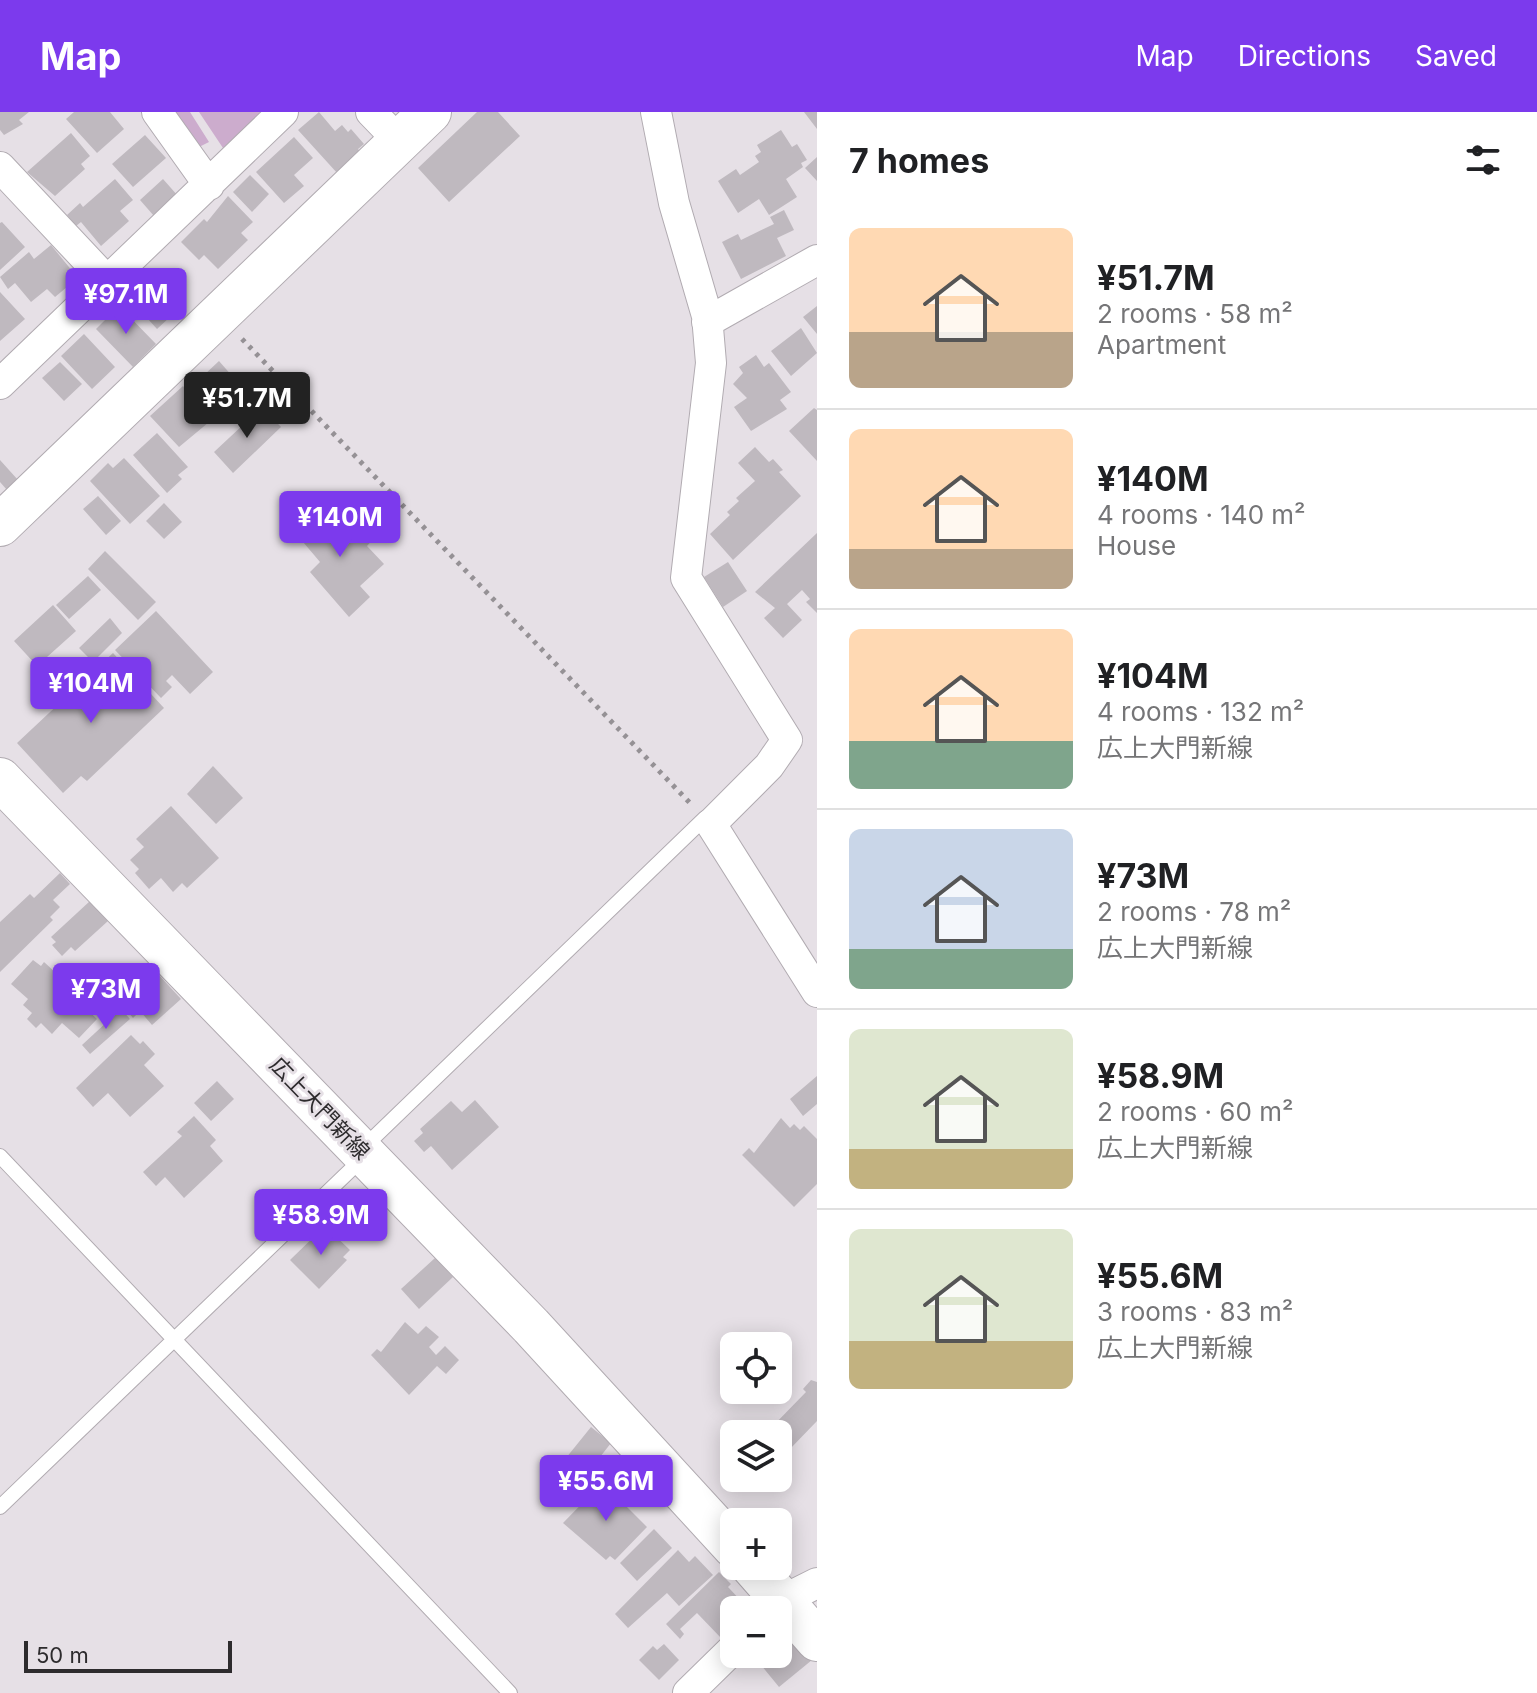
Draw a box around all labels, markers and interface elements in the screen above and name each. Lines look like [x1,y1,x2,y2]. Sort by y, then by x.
text: Map [40,33,121,79]
text: Map [1135,39,1194,73]
text: Directions [1238,39,1371,73]
text: Saved [1415,39,1497,73]
icon: filters [1461,138,1505,182]
text: 7 homes [849,140,989,181]
text: ¥51.7M [1097,257,1215,298]
icon: home [913,260,1009,356]
pin: ¥97.1M [61,268,191,336]
text: ¥97.1M [84,278,168,309]
text: 2 rooms · 58 m² [1097,298,1293,329]
text: Apartment [1097,329,1226,360]
pin: ¥51.7M [182,372,312,440]
text: ¥51.7M [202,382,292,413]
text: ¥140M [1097,458,1209,499]
icon: home [913,461,1009,557]
pin: ¥140M [284,491,396,559]
text: 4 rooms · 140 m² [1097,499,1306,530]
text: ¥140M [297,501,383,532]
text: House [1097,530,1176,561]
text: ¥104M [1097,655,1209,696]
pin: ¥104M [35,657,147,725]
icon: home [913,661,1009,757]
text: ¥104M [48,667,134,698]
text: 4 rooms · 132 m² [1097,696,1304,727]
text: 広上大門新線 [1097,732,1253,763]
text: ¥73M [1097,855,1189,896]
icon: home [913,861,1009,957]
text: 2 rooms · 78 m² [1097,896,1291,927]
text: 広上大門新線 [1097,932,1253,963]
pin: ¥73M [59,963,153,1031]
text: ¥73M [71,973,141,1004]
street label: 広上大門新線 [265,1051,375,1165]
text: ¥58.9M [1097,1055,1224,1096]
icon: home [913,1061,1009,1157]
text: 2 rooms · 60 m² [1097,1096,1293,1127]
text: 広上大門新線 [1097,1132,1253,1163]
pin: ¥58.9M [256,1189,386,1257]
text: ¥58.9M [272,1199,370,1230]
text: ¥55.6M [1097,1255,1223,1296]
icon: home [913,1261,1009,1357]
text: 3 rooms · 83 m² [1097,1296,1293,1327]
map controls [720,1332,792,1668]
button: locate [720,1332,792,1404]
text: 広上大門新線 [1097,1332,1253,1363]
button: layers [720,1420,792,1492]
pin: ¥55.6M [541,1455,671,1523]
text: ¥55.6M [558,1465,654,1496]
button: + [720,1508,792,1580]
button: − [720,1596,792,1668]
scale bar [24,1637,232,1673]
text: 50 m [36,1642,89,1668]

